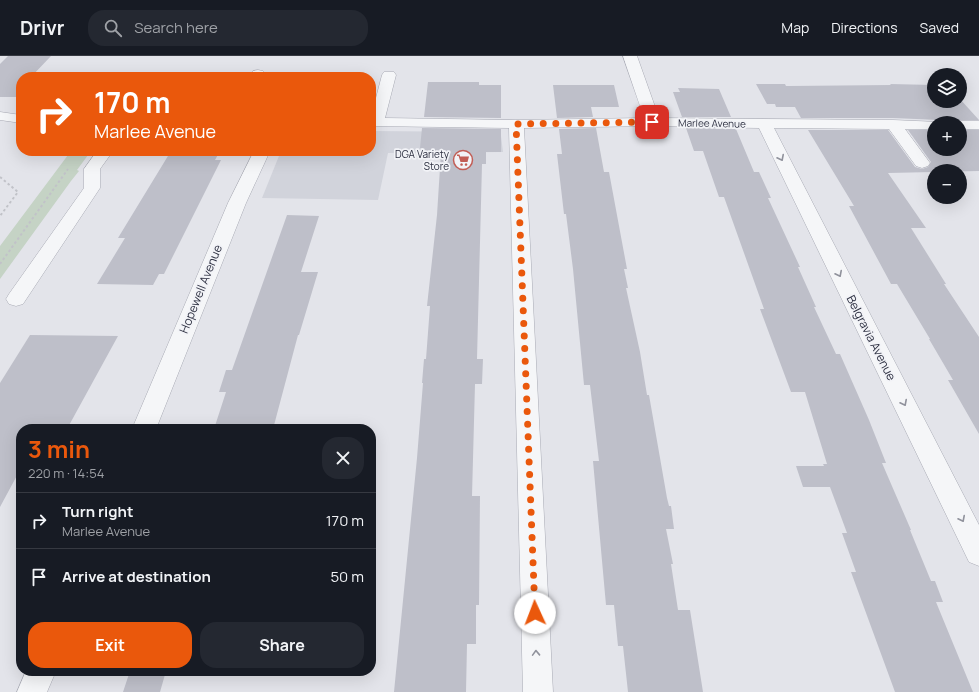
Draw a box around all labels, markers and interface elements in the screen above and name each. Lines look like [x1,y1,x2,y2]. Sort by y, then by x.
search box [88,10,368,46]
text: Drivr [20,15,64,41]
icon: search [102,17,124,39]
text: Search here [134,17,218,38]
text: Map [781,18,809,37]
text: Directions [831,18,898,37]
text: Saved [920,18,959,37]
map controls [927,68,967,204]
button: layers [927,68,967,108]
text: 170 m [94,83,170,121]
icon: right [28,88,80,140]
pin [635,105,669,139]
icon: arrive [641,111,663,133]
street label: Marlee Avenue [678,115,746,131]
button: + [927,116,967,156]
text: Marlee Avenue [94,119,216,143]
place label: DGA Variety Store [395,147,450,173]
supermarket icon: DGA Variety Store [452,149,474,171]
one-way arrow [776,154,784,161]
button: − [927,164,967,204]
street label: Hopewell Avenue [175,242,226,336]
one-way arrow [834,270,842,277]
street label: Belgravia Avenue [843,292,900,383]
one-way arrow [899,399,907,406]
text: 3 min [28,432,90,465]
button: close [322,437,364,479]
text: 220 m · 14:54 [28,464,104,482]
text: Turn right [62,501,133,522]
icon: right [28,510,50,532]
text: 170 m [326,510,364,531]
one-way arrow [957,515,965,522]
text: Marlee Avenue [62,522,150,540]
icon: arrive [28,566,50,588]
text: Arrive at destination [62,566,211,587]
text: 50 m [330,566,364,587]
position arrow [514,592,556,634]
button: Exit [28,622,192,668]
button: Share [200,622,364,668]
one-way arrow [532,650,540,656]

